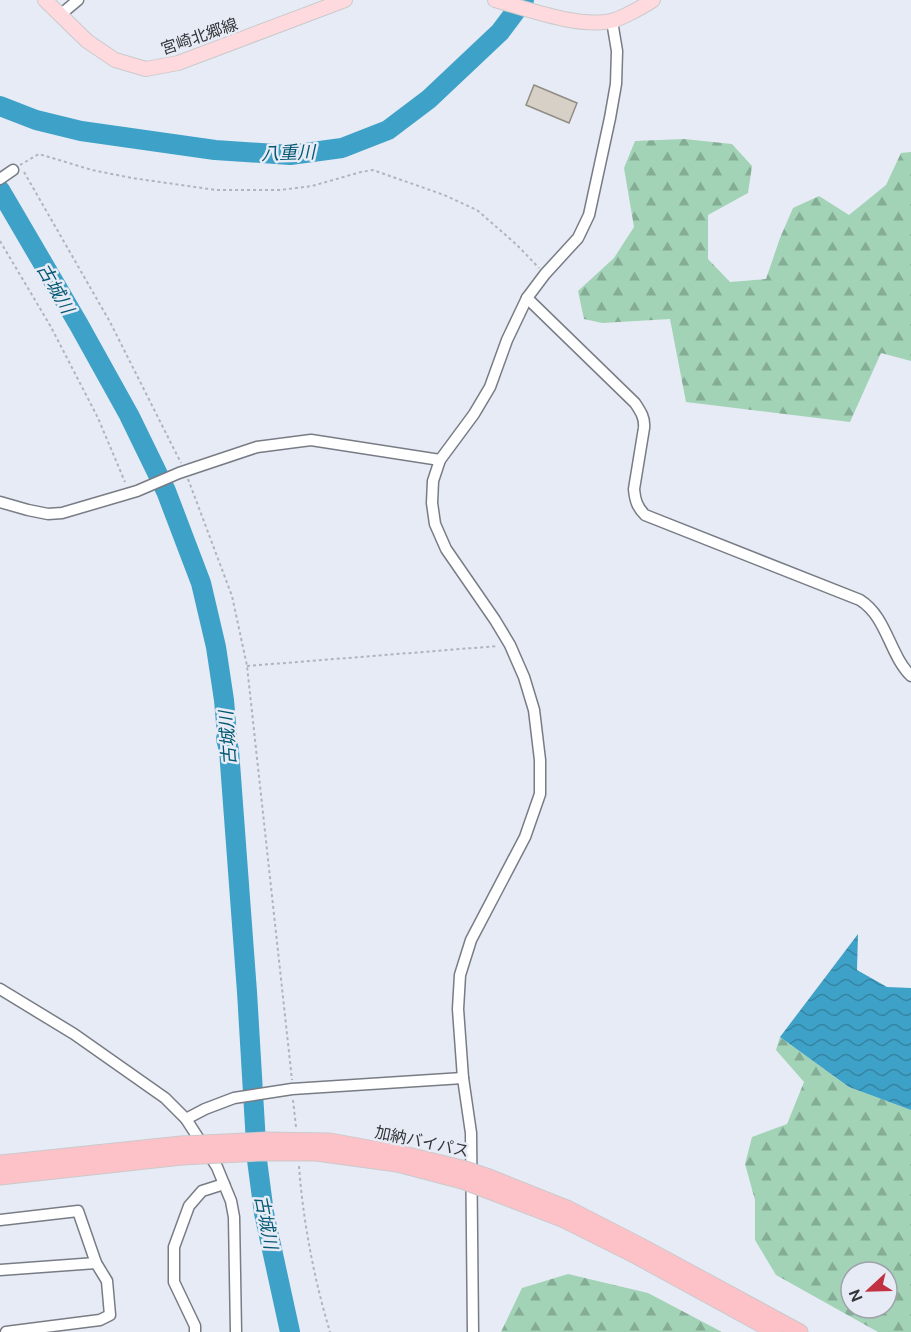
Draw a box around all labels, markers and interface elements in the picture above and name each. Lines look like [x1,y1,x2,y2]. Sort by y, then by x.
street label: 宮崎北郷線 [158,14,240,58]
water label: 八重川 [261,141,317,163]
water label: 古城川 [34,260,79,318]
water label: 古城川 [215,708,239,766]
street label: 加納バイパス [373,1122,471,1160]
water label: 古城川 [252,1194,282,1252]
north arrow [839,1260,899,1320]
text: N [845,1287,866,1305]

